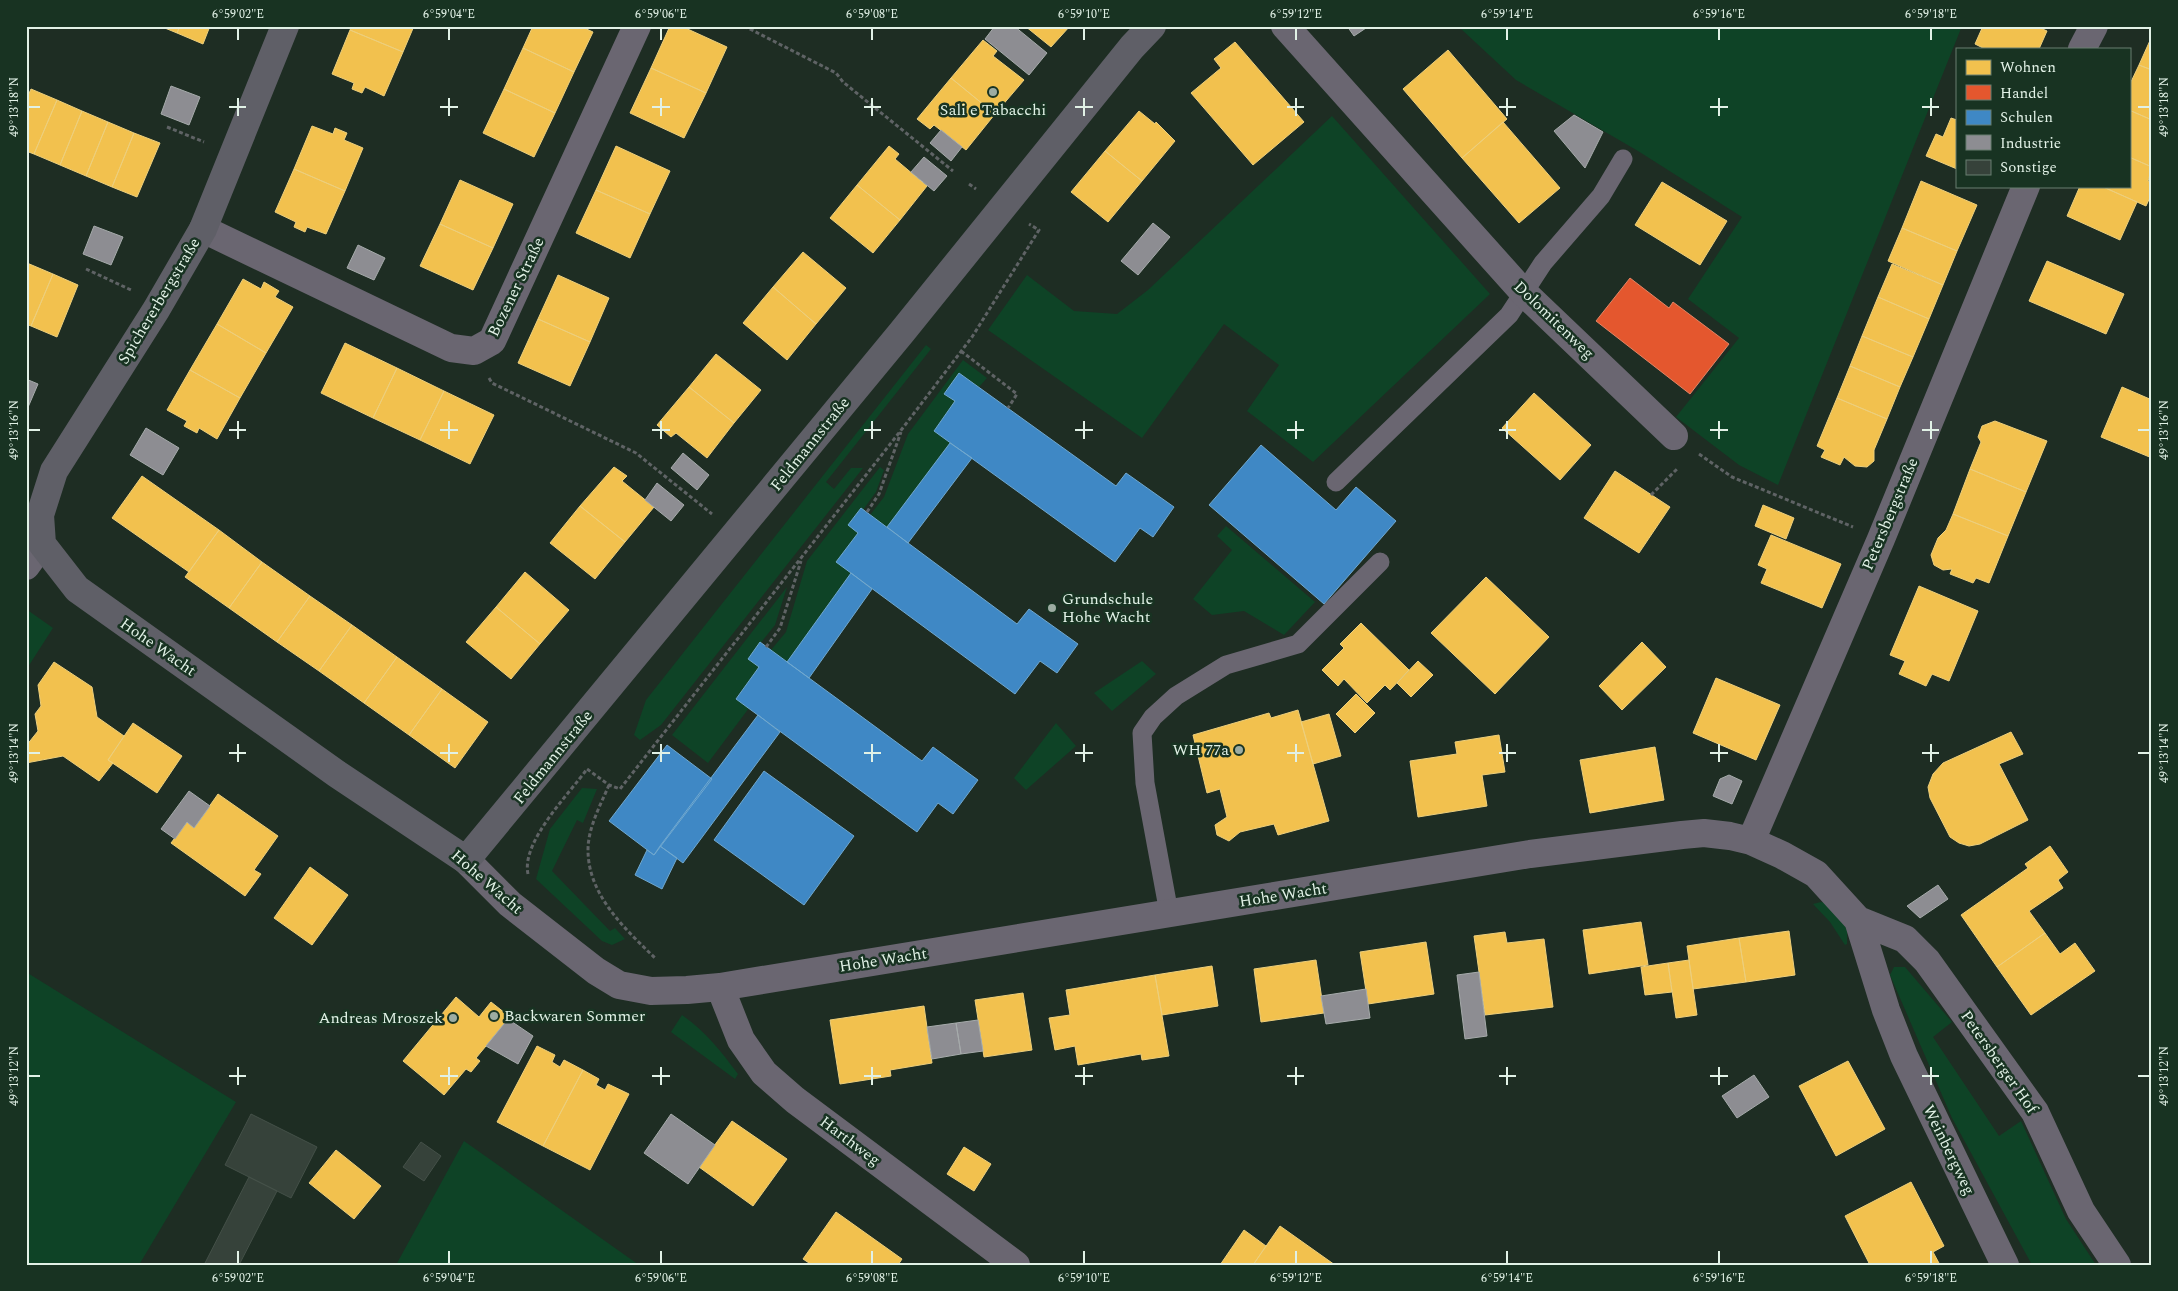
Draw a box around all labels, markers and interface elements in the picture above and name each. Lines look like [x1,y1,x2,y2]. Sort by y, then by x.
text: 6°59'02"E [212,5,264,24]
text: 6°59'04"E [423,5,475,24]
text: 6°59'06"E [635,5,687,24]
text: 6°59'08"E [846,5,898,24]
text: 6°59'10"E [1058,5,1110,24]
text: 6°59'12"E [1270,5,1322,24]
text: 6°59'14"E [1481,5,1533,24]
text: 6°59'16"E [1693,5,1745,24]
text: 6°59'18"E [1905,5,1957,24]
legend [1956,48,2130,188]
text: Wohnen [2000,56,2056,79]
text: 49°13'18"N [5,77,24,137]
text: 49°13'18"N [2155,77,2174,137]
text: Handel [2000,82,2048,105]
marker: Sali e Tabacchi [987,86,999,98]
place label: Sali e Tabacchi [940,98,1046,122]
text: Schulen [2000,106,2053,129]
text: Industrie [2000,132,2061,155]
text: Sonstige [2000,156,2057,179]
street label: Spichererbergstraße [112,233,206,369]
street label: Bozener Straße [482,233,550,341]
street label: Dolomitenweg [1508,275,1600,365]
street label: Feldmannstraße [764,392,856,496]
text: 49°13'16"N [5,400,24,460]
text: 49°13'16"N [2155,400,2174,460]
street label: Petersbergstraße [1855,454,1925,574]
place label: Grundschule Hohe Wacht [1062,587,1153,629]
marker: Grundschule Hohe Wacht [1046,602,1058,614]
street label: Hohe Wacht [115,612,201,682]
street label: Feldmannstraße [507,705,599,809]
text: 49°13'14"N [5,723,24,783]
text: 49°13'14"N [2155,723,2174,783]
place label: WH 77a [1173,738,1229,762]
marker: WH 77a [1233,744,1245,756]
street label: Hohe Wacht [446,844,529,920]
street label: Hohe Wacht [1237,876,1329,914]
street label: Hohe Wacht [837,941,929,979]
place label: Backwaren Sommer [504,1004,645,1028]
place label: Andreas Mroszek [319,1006,443,1030]
street label: Petersberger Hof [1954,1006,2044,1120]
marker: Backwaren Sommer [488,1010,500,1022]
marker: Andreas Mroszek [447,1012,459,1024]
text: 49°13'12"N [5,1046,24,1106]
text: 49°13'12"N [2155,1046,2174,1106]
street label: Weinbergweg [1917,1101,1981,1199]
street label: Harthweg [815,1110,885,1172]
text: 6°59'02"E [212,1269,264,1288]
text: 6°59'04"E [423,1269,475,1288]
text: 6°59'06"E [635,1269,687,1288]
text: 6°59'08"E [846,1269,898,1288]
text: 6°59'10"E [1058,1269,1110,1288]
text: 6°59'12"E [1270,1269,1322,1288]
text: 6°59'14"E [1481,1269,1533,1288]
text: 6°59'16"E [1693,1269,1745,1288]
text: 6°59'18"E [1905,1269,1957,1288]

